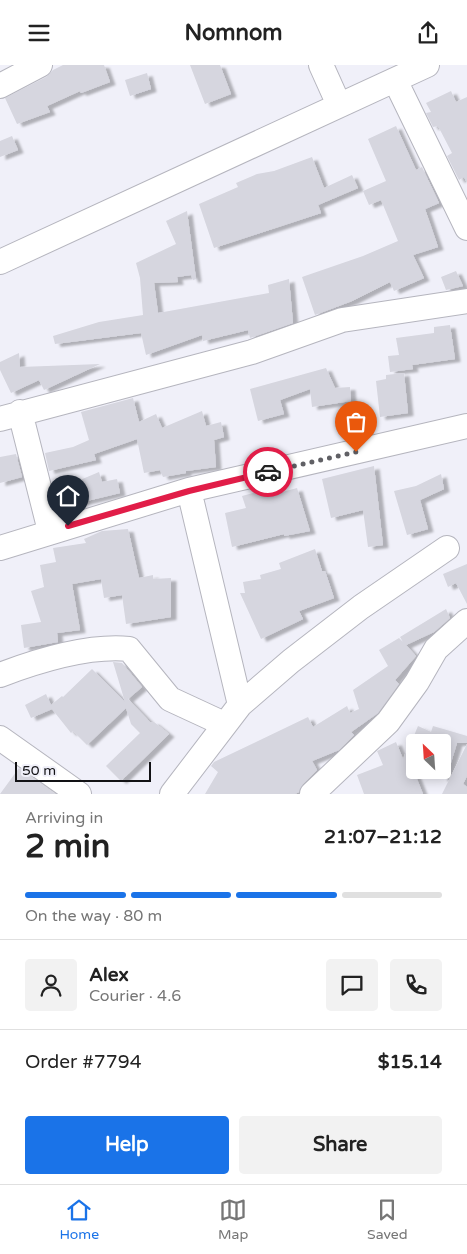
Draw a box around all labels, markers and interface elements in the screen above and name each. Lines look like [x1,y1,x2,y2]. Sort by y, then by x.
icon: menu [25,19,53,47]
icon: share [414,19,442,47]
text: Nomnom [185,20,282,46]
pin [335,401,377,452]
icon: bag [342,408,370,436]
courier [243,447,293,497]
icon: car [254,458,282,486]
pin [47,475,89,526]
icon: home [54,482,82,510]
north arrow [406,734,451,779]
map controls [406,734,451,779]
scale bar [15,759,151,782]
text: 50 m [22,762,56,779]
text: Arriving in [25,808,103,828]
text: 21:07–21:12 [324,826,442,848]
text: 2 min [25,828,110,866]
text: On the way · 80 m [25,906,162,926]
button: person [25,959,77,1011]
button: chat [326,959,378,1011]
button: phone [390,959,442,1011]
text: Alex [89,964,129,986]
text: Courier · 4.6 [89,986,181,1006]
text: Order #7794 [25,1051,142,1073]
text: $15.14 [378,1051,442,1073]
button: Help [25,1116,229,1174]
button: Share [239,1116,442,1174]
tab: Home [59,1196,99,1243]
tab: Map [218,1196,248,1243]
tab: Saved [367,1196,408,1243]

